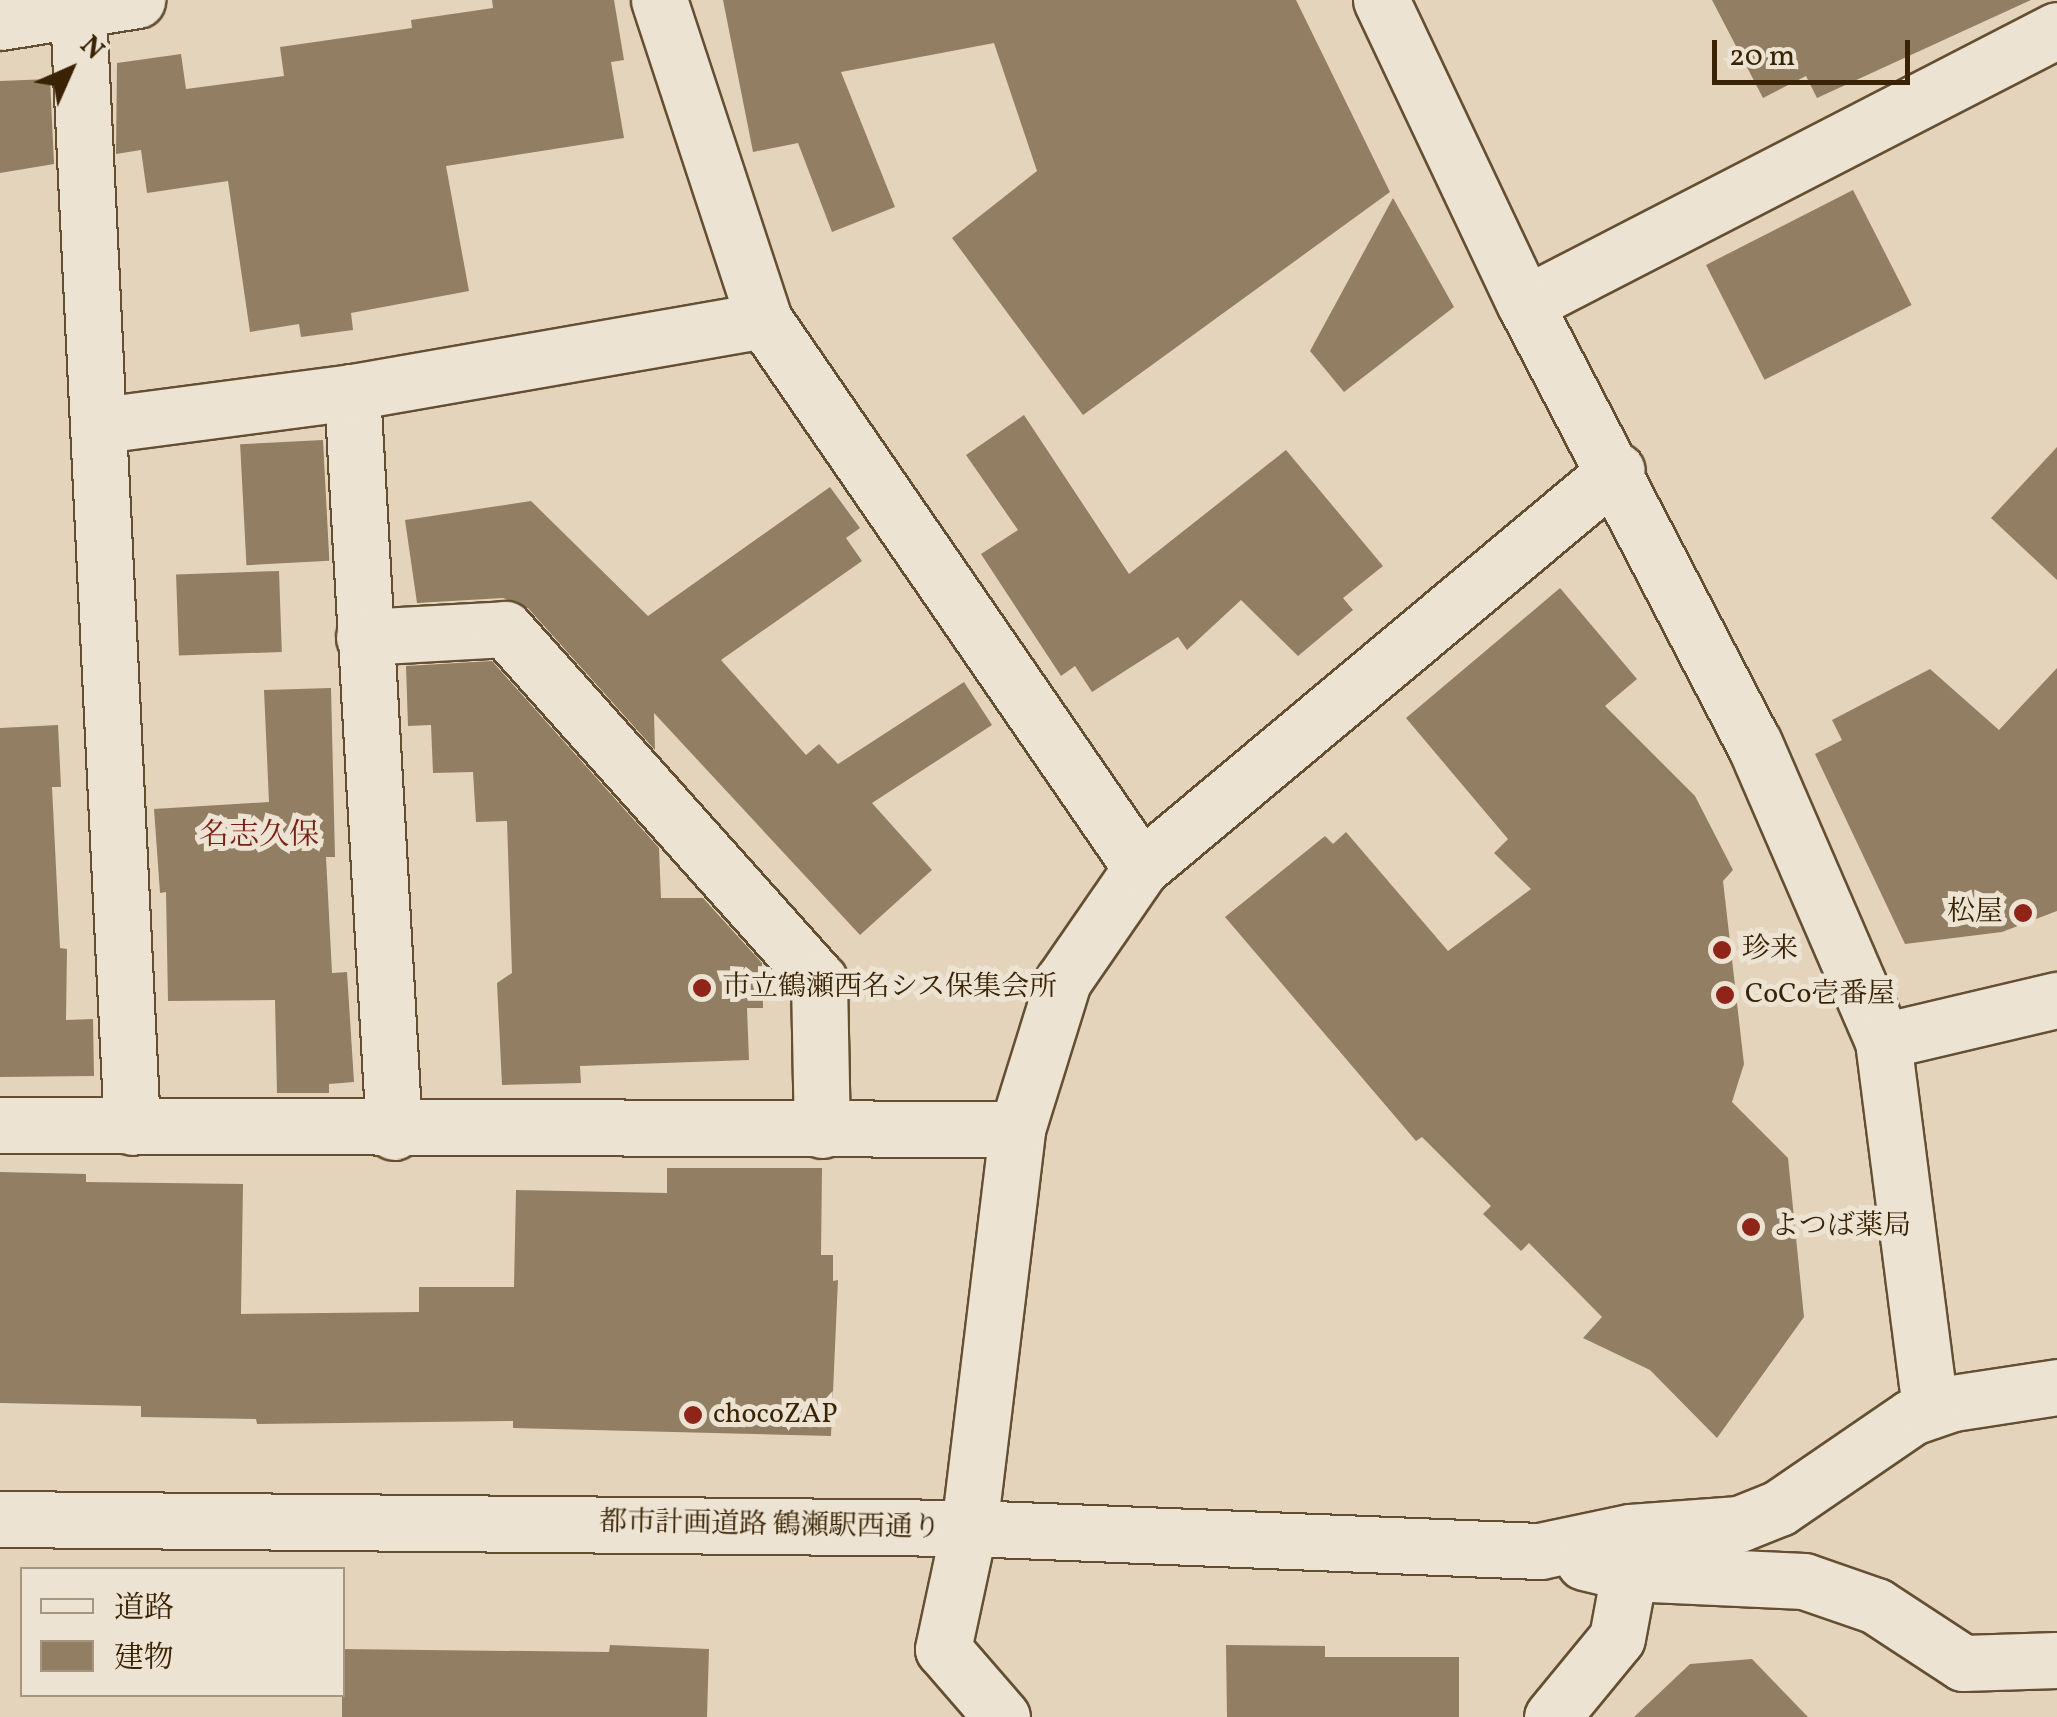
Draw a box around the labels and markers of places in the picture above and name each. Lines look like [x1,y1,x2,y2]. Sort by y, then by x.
place label: 松屋 [1947,896,2003,930]
marker: 松屋 [2012,902,2034,924]
place label: 珍来 [1742,933,1798,967]
marker: 珍来 [1711,939,1733,961]
place label: 市立鶴瀬西名シス保集会所 [722,971,1058,1005]
marker: 市立鶴瀬西名シス保集会所 [691,977,713,999]
place label: CoCo壱番屋 [1745,978,1895,1012]
marker: CoCo壱番屋 [1714,984,1736,1006]
place label: よつば薬局 [1771,1210,1911,1244]
marker: よつば薬局 [1740,1216,1762,1238]
place label: chocoZAP [713,1398,837,1432]
marker: chocoZAP [682,1404,704,1426]

